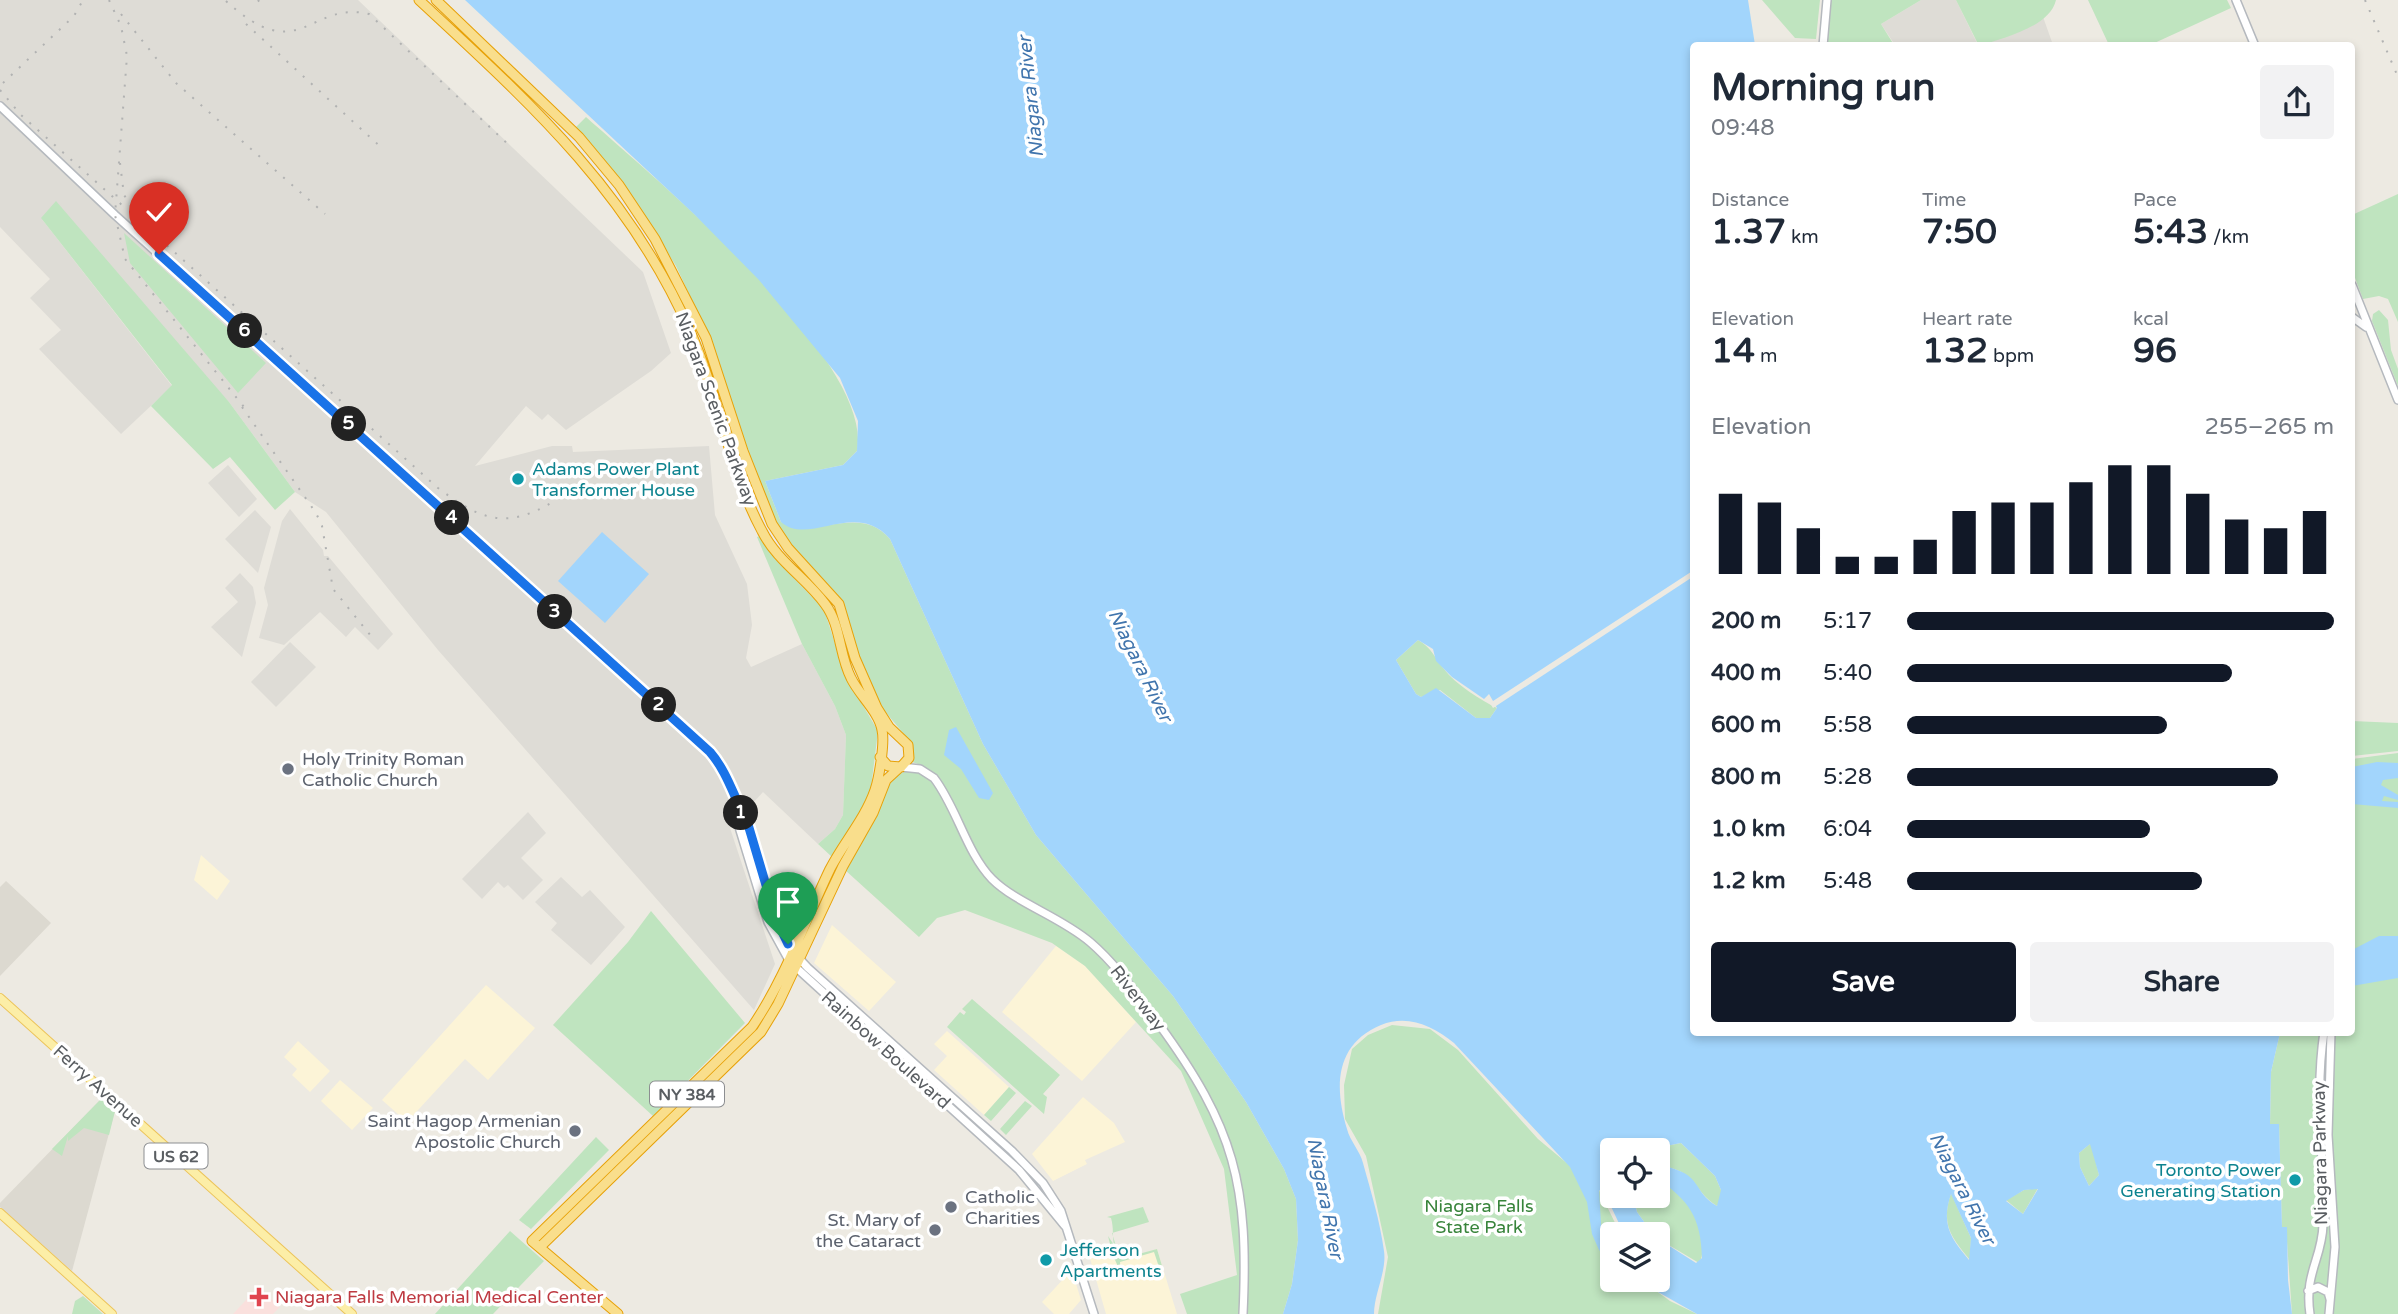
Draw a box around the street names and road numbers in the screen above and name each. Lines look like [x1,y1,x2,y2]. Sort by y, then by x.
street label: Niagara Scenic Parkway [671,309,761,509]
street label: Riverway [1105,961,1171,1036]
street label: Rainbow Boulevard [817,986,955,1114]
street label: Ferry Avenue [49,1040,147,1132]
street label: Niagara Parkway [2308,1080,2332,1225]
road number: NY 384 [650,1082,724,1106]
road number: US 62 [144,1144,208,1168]

